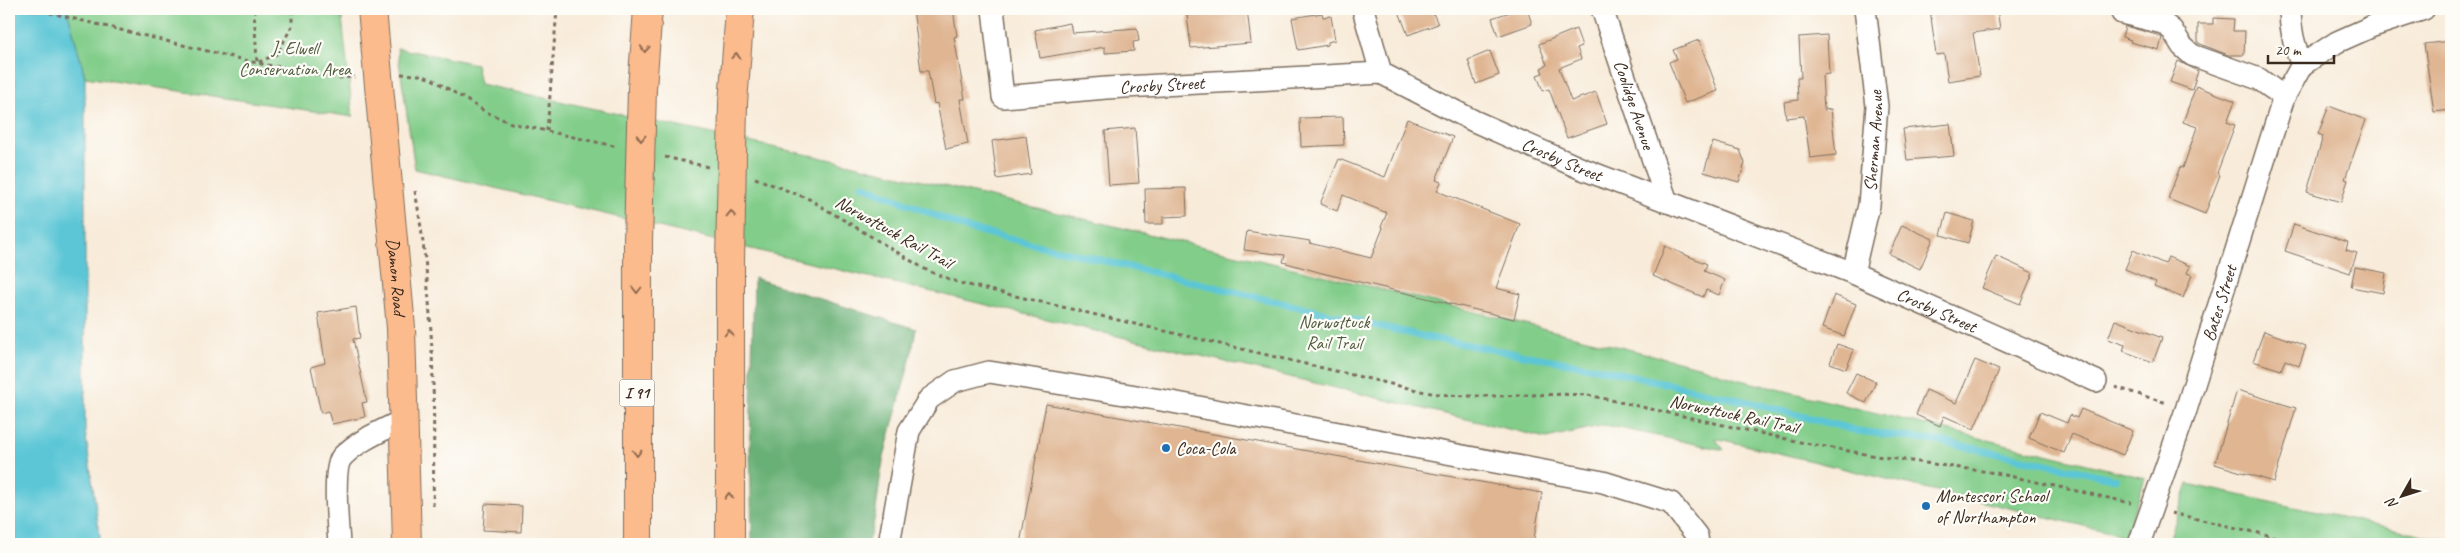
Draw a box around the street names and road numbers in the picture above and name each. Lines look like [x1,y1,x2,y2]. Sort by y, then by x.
street label: Coolidge Avenue [1609,57,1660,153]
street label: Crosby Street [1119,72,1207,98]
street label: Sherman Avenue [1859,88,1888,192]
street label: Crosby Street [1519,133,1607,187]
street label: Norwottuck Rail Trail [831,191,959,275]
street label: Damon Road [382,237,411,319]
street label: Bates Street [2197,260,2242,344]
street label: Crosby Street [1893,283,1982,338]
road number: I 91 [620,379,654,406]
street label: Norwottuck Rail Trail [1668,390,1803,439]

